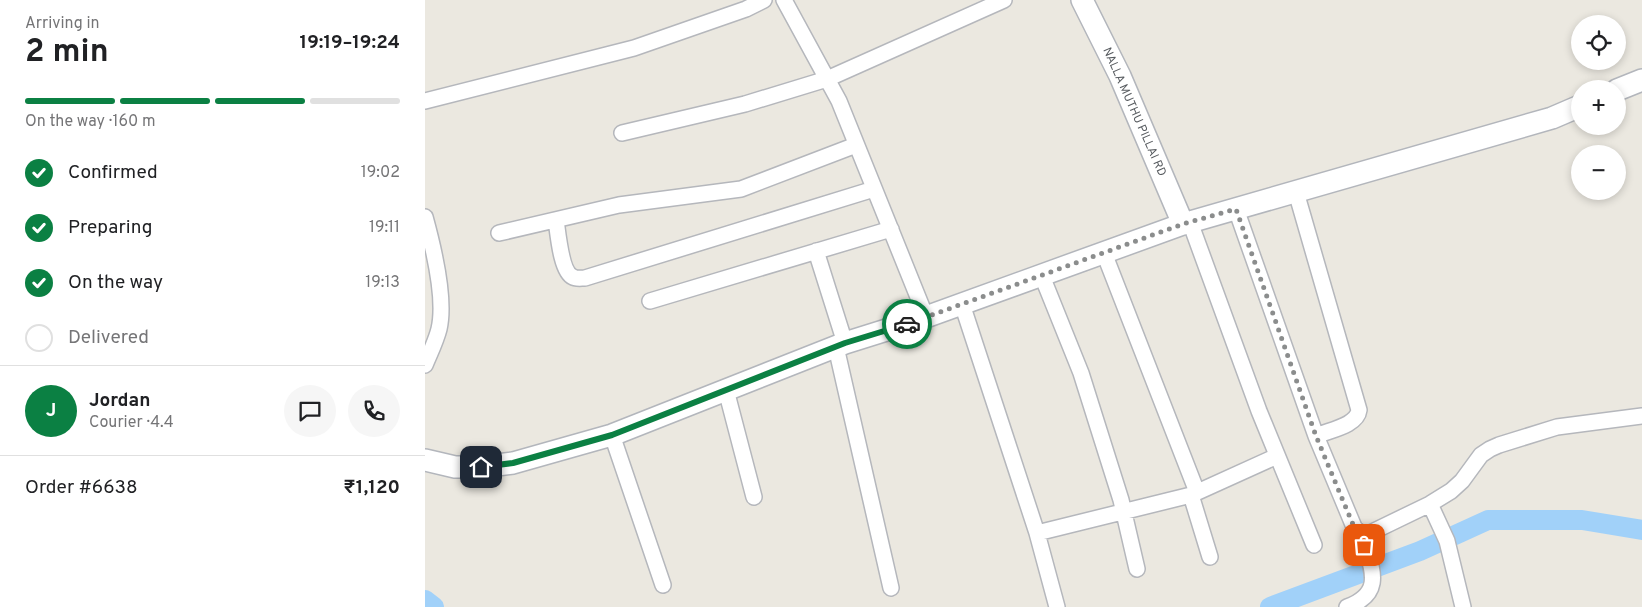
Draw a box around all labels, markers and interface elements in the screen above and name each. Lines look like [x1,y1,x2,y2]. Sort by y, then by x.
text: Arriving in [25,14,100,34]
map controls [1571,15,1626,200]
button: locate [1571,15,1626,70]
text: 19:19–19:24 [300,31,400,55]
text: 2 min [25,33,109,73]
street label: NALLA MUTHU PILLAI RD [1098,45,1170,179]
button: + [1571,80,1626,135]
text: On the way · 160 m [25,112,156,132]
button: − [1571,145,1626,200]
icon: check [25,159,53,187]
text: Confirmed [68,161,158,185]
text: 19:02 [361,163,400,183]
icon: check [25,214,53,242]
text: Preparing [68,216,152,240]
text: 19:11 [369,218,400,238]
icon: check [25,269,53,297]
text: On the way [68,271,163,295]
text: 19:13 [365,273,400,293]
courier [882,299,932,349]
icon: car [893,310,921,338]
text: Delivered [68,326,149,350]
button: chat [284,385,336,437]
button: phone [348,385,400,437]
text: Jordan [89,389,151,413]
text: J [46,399,56,423]
text: Courier · 4.4 [89,413,174,433]
pin [460,446,502,488]
icon: home [467,453,495,481]
text: Order #6638 [25,476,138,500]
text: ₹1,120 [343,476,400,500]
pin [1343,524,1385,566]
icon: bag [1350,531,1378,559]

